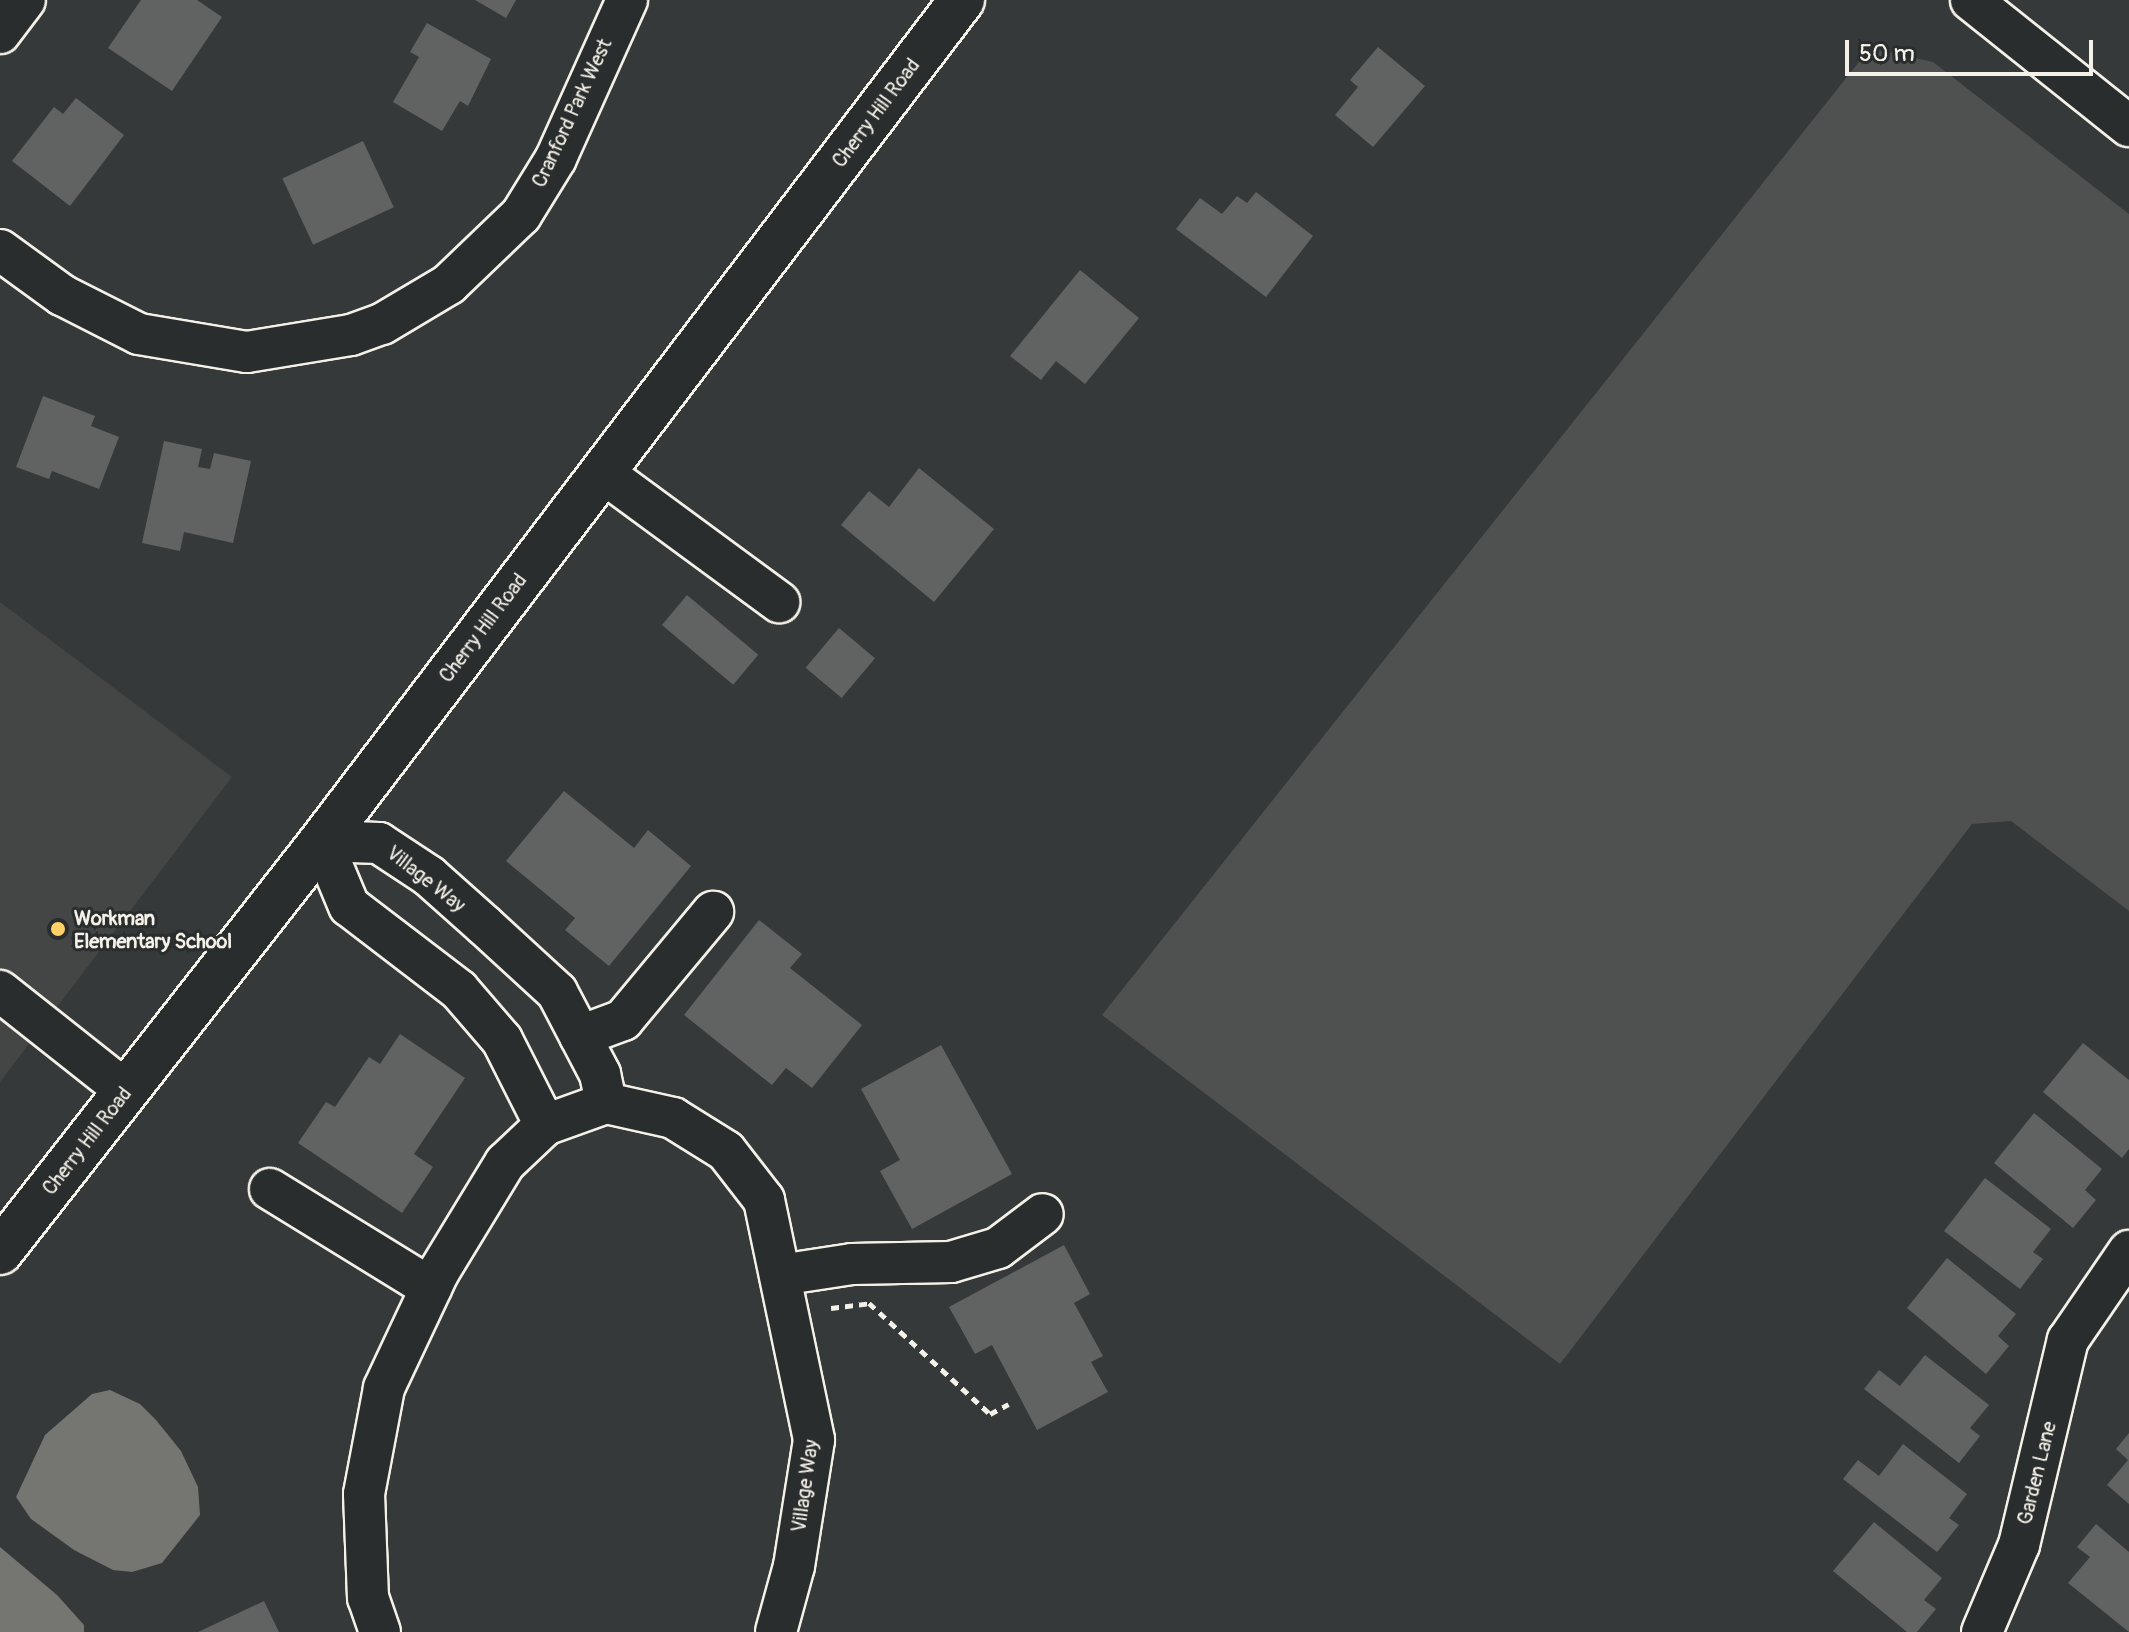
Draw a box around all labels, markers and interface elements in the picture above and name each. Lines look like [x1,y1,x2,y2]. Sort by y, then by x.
scale bar [1849,24,2097,74]
street label: Cranford Park West [527,35,617,191]
text: 50 m [1859,39,1915,68]
street label: Cherry Hill Road [827,54,925,172]
street label: Cherry Hill Road [434,569,532,687]
street label: Village Way [382,841,470,917]
place label: Workman Elementary School [74,906,232,953]
marker: Workman Elementary School [49,920,67,938]
street label: Cherry Hill Road [37,1082,137,1200]
street label: Garden Lane [2013,1419,2061,1527]
street label: Village Way [787,1438,823,1534]

